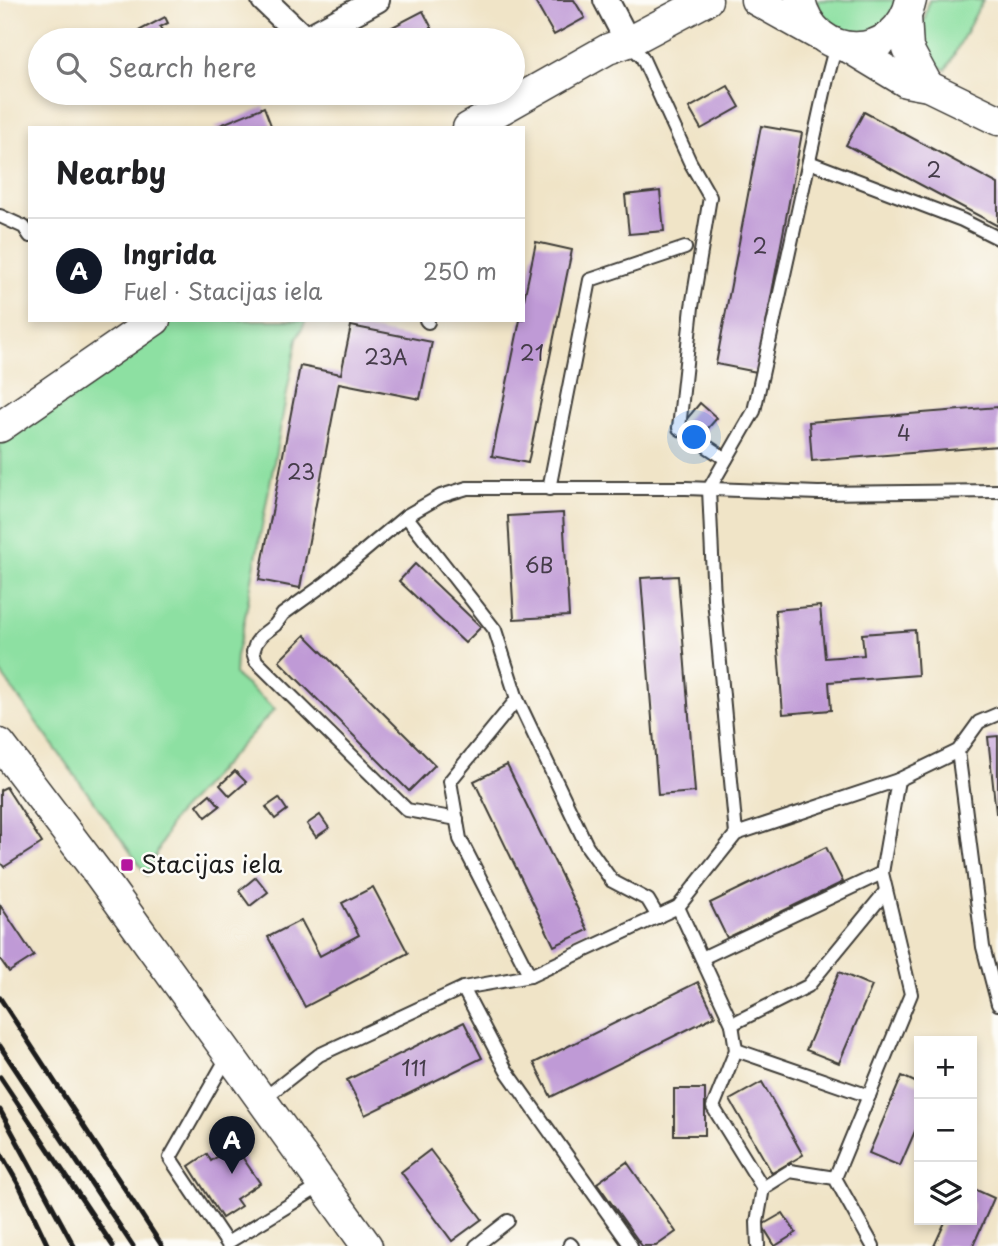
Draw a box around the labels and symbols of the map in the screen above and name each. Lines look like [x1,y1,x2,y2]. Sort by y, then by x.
house number: 2 [927,153,941,185]
house number: 2 [753,229,767,261]
house number: 21 [520,336,544,368]
house number: 23A [364,340,408,372]
house number: 4 [897,416,911,448]
your location [677,420,711,454]
house number: 23 [287,455,315,487]
house number: 6B [525,548,553,580]
place label: Stacijas iela [141,845,282,881]
marker: Stacijas iela [119,857,135,873]
house number: 111 [401,1051,427,1083]
pin: A [209,1116,255,1174]

